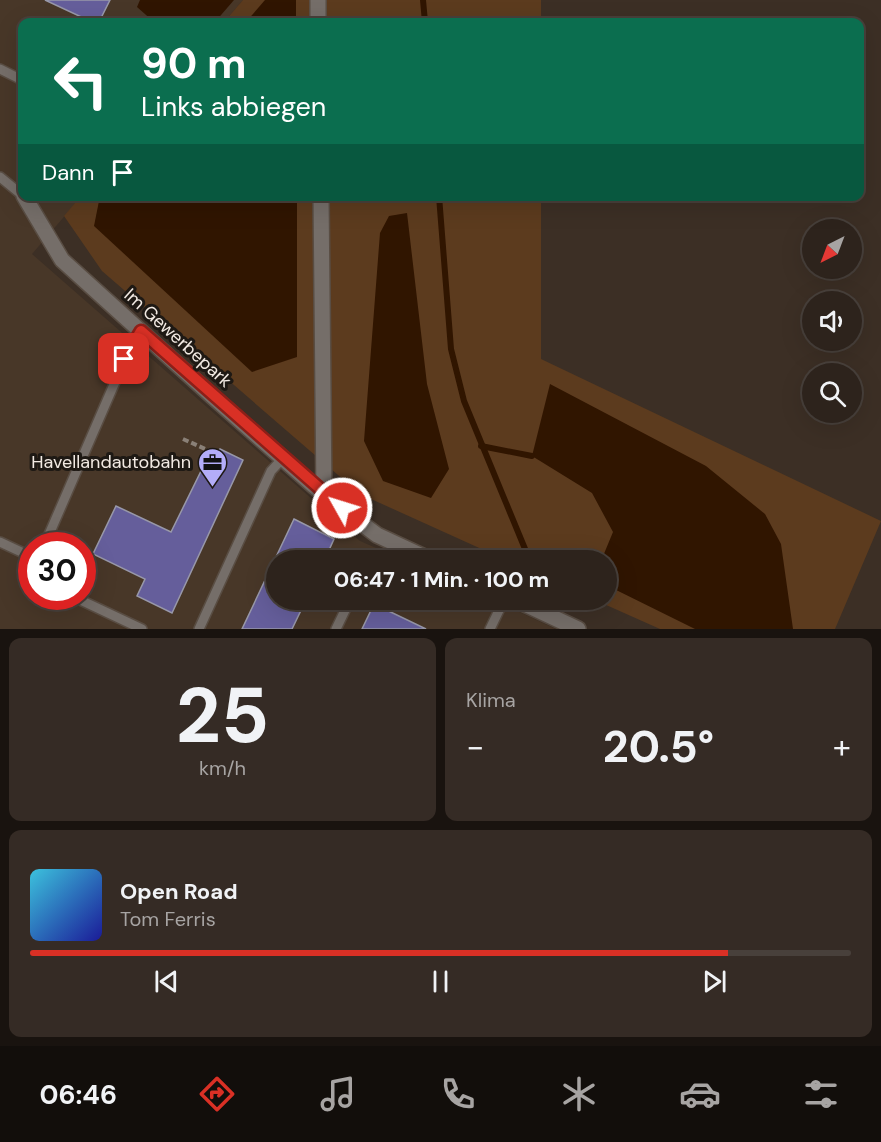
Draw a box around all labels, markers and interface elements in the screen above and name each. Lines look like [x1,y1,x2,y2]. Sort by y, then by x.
text: 90 m [141,36,247,91]
icon: left [42,42,120,120]
text: Links abbiegen [141,89,326,124]
icon: arrive [106,156,139,189]
text: Dann [42,158,94,187]
north arrow [802,219,862,279]
map controls [802,219,862,423]
street label: Im Gewerbepark [119,283,237,393]
button: sound [802,291,862,351]
pin [98,333,149,384]
icon: arrive [107,342,140,375]
button: search [802,363,862,423]
office icon: Havellandautobahn [196,446,228,488]
place label: Havellandautobahn [31,450,191,474]
position arrow [310,476,374,540]
speed limit sign: 30 [18,532,96,610]
text: 06:47 · 1 Min. · 100 m [334,565,549,594]
text: 25 [176,665,269,766]
text: Klima [466,687,516,713]
text: 20.5° [603,717,714,776]
text: − [466,725,484,768]
text: + [833,725,851,768]
text: km/h [199,755,246,781]
text: Open Road [120,877,238,906]
text: Tom Ferris [120,906,216,932]
icon: previous [150,965,183,998]
icon: pause [424,965,457,998]
icon: next [698,965,731,998]
icon: directions [196,1073,238,1115]
icon: music [317,1073,359,1115]
icon: phone [437,1073,479,1115]
icon: climate [558,1073,600,1115]
icon: car [679,1073,721,1115]
icon: filters [800,1073,842,1115]
text: 06:46 [39,1077,117,1112]

